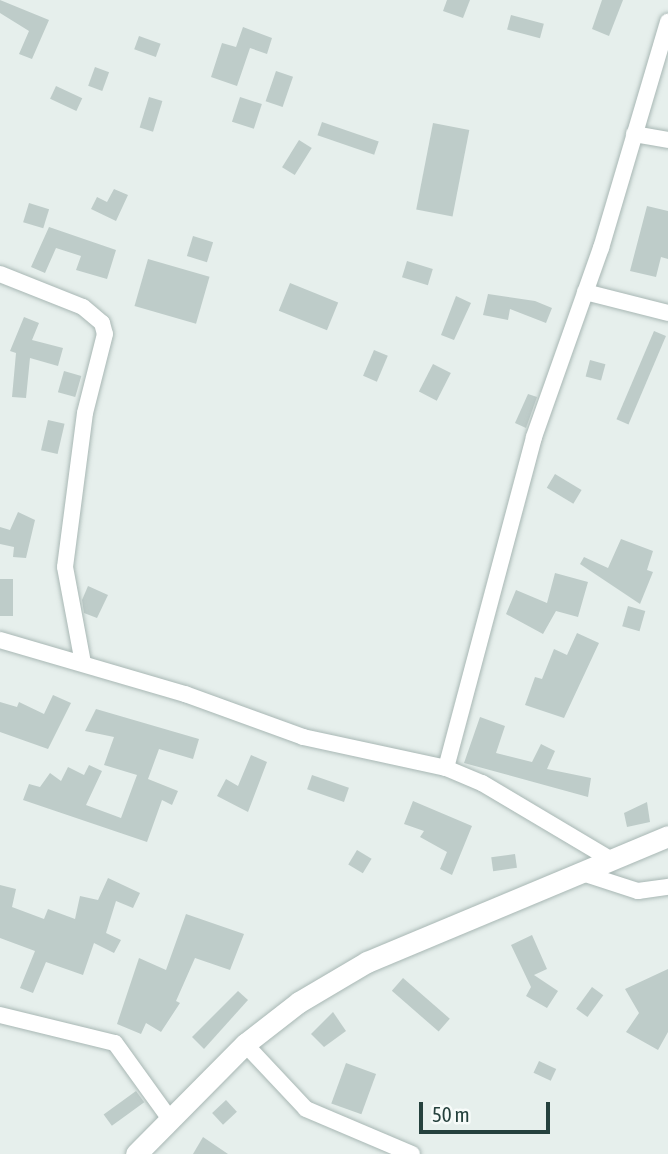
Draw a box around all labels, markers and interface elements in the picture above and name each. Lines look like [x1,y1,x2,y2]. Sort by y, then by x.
scale bar [423,1088,554,1132]
text: 50 m [432,1102,470,1126]

